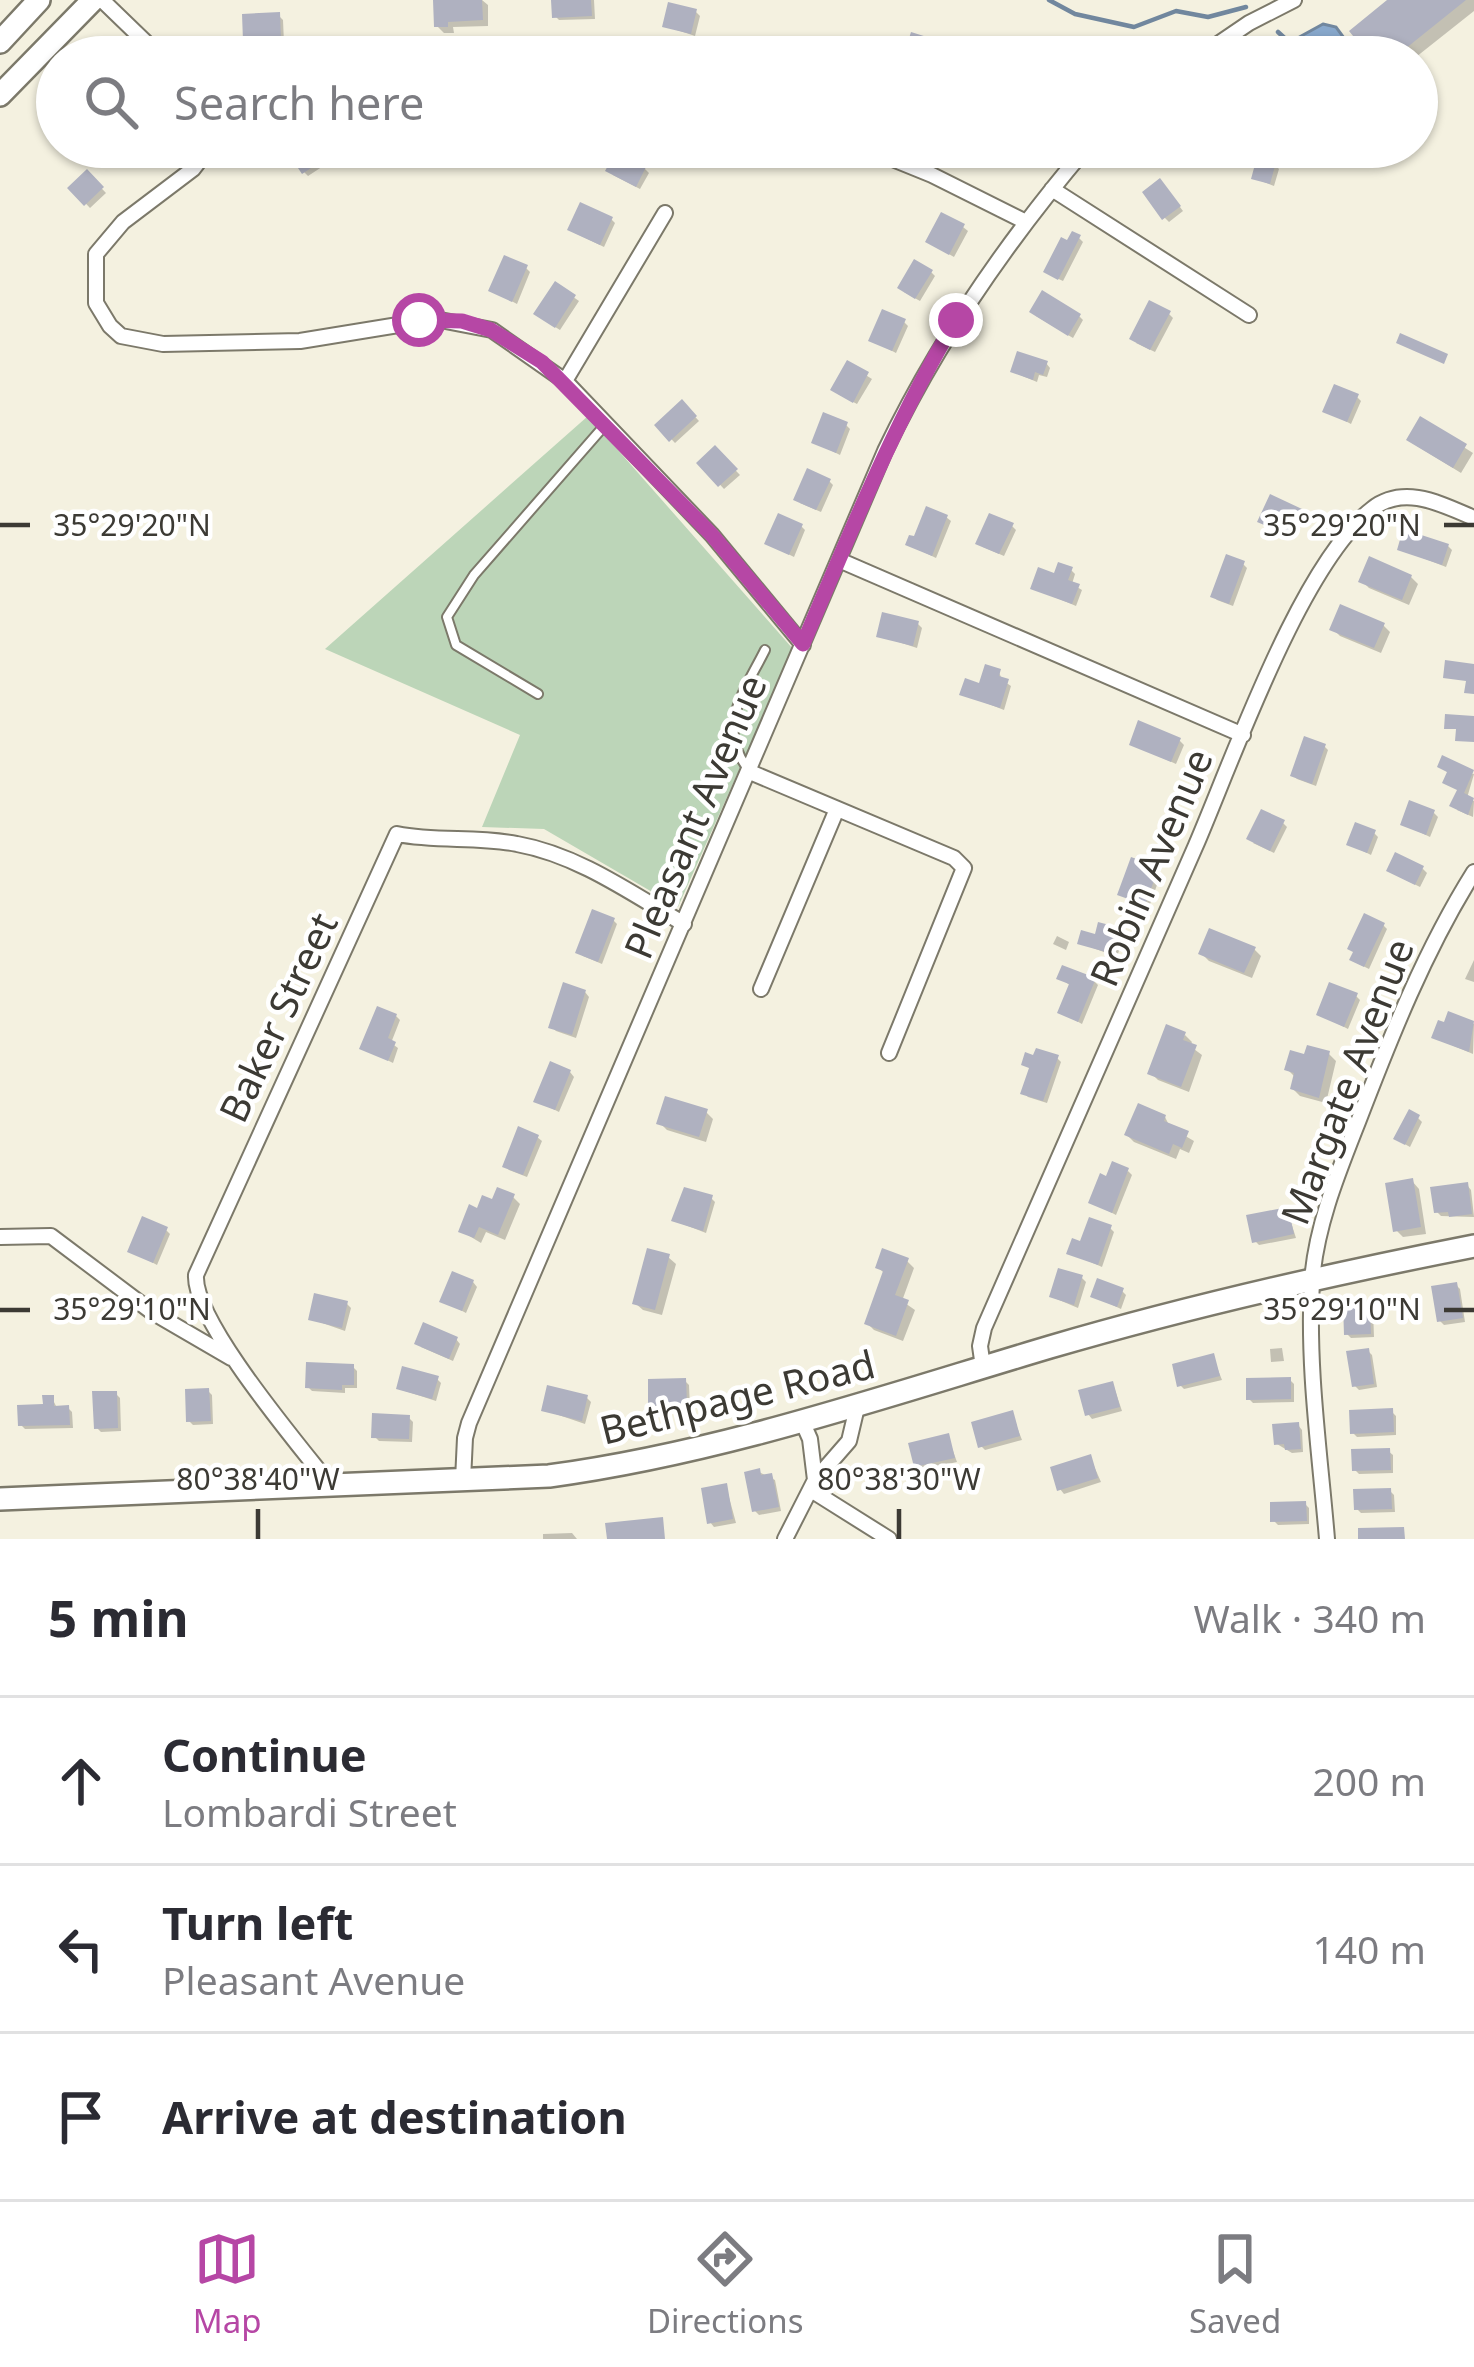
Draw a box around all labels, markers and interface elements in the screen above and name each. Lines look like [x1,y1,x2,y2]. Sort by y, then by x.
search box [36,36,1438,168]
icon: search [78,69,144,135]
text: Search here [174,72,424,133]
route start [392,293,446,347]
route end [929,293,983,347]
text: 35°29'20"N [53,504,211,545]
text: 35°29'20"N [1263,504,1421,545]
street label: Pleasant Avenue [610,666,778,966]
street label: Robin Avenue [1076,740,1224,994]
street label: Baker Street [205,904,349,1130]
street label: Margate Avenue [1267,931,1425,1231]
text: 35°29'10"N [53,1288,211,1329]
text: 35°29'10"N [1263,1288,1421,1329]
street label: Bethpage Road [594,1336,880,1456]
text: 80°38'40"W [176,1458,340,1499]
text: 80°38'30"W [817,1458,981,1499]
text: 5 min [48,1582,189,1652]
text: Walk · 340 m [1193,1591,1426,1644]
text: Continue [162,1724,367,1785]
icon: ahead [48,1748,114,1814]
text: 200 m [1312,1754,1426,1807]
text: Lombardi Street [162,1785,457,1838]
text: Turn left [162,1892,353,1953]
icon: left [48,1916,114,1982]
text: 140 m [1312,1922,1426,1975]
text: Pleasant Avenue [162,1953,465,2006]
icon: arrive [48,2084,114,2150]
text: Arrive at destination [162,2086,627,2147]
tab: Map [193,2226,261,2343]
tab: Directions [647,2226,804,2343]
tab: Saved [1189,2226,1281,2343]

